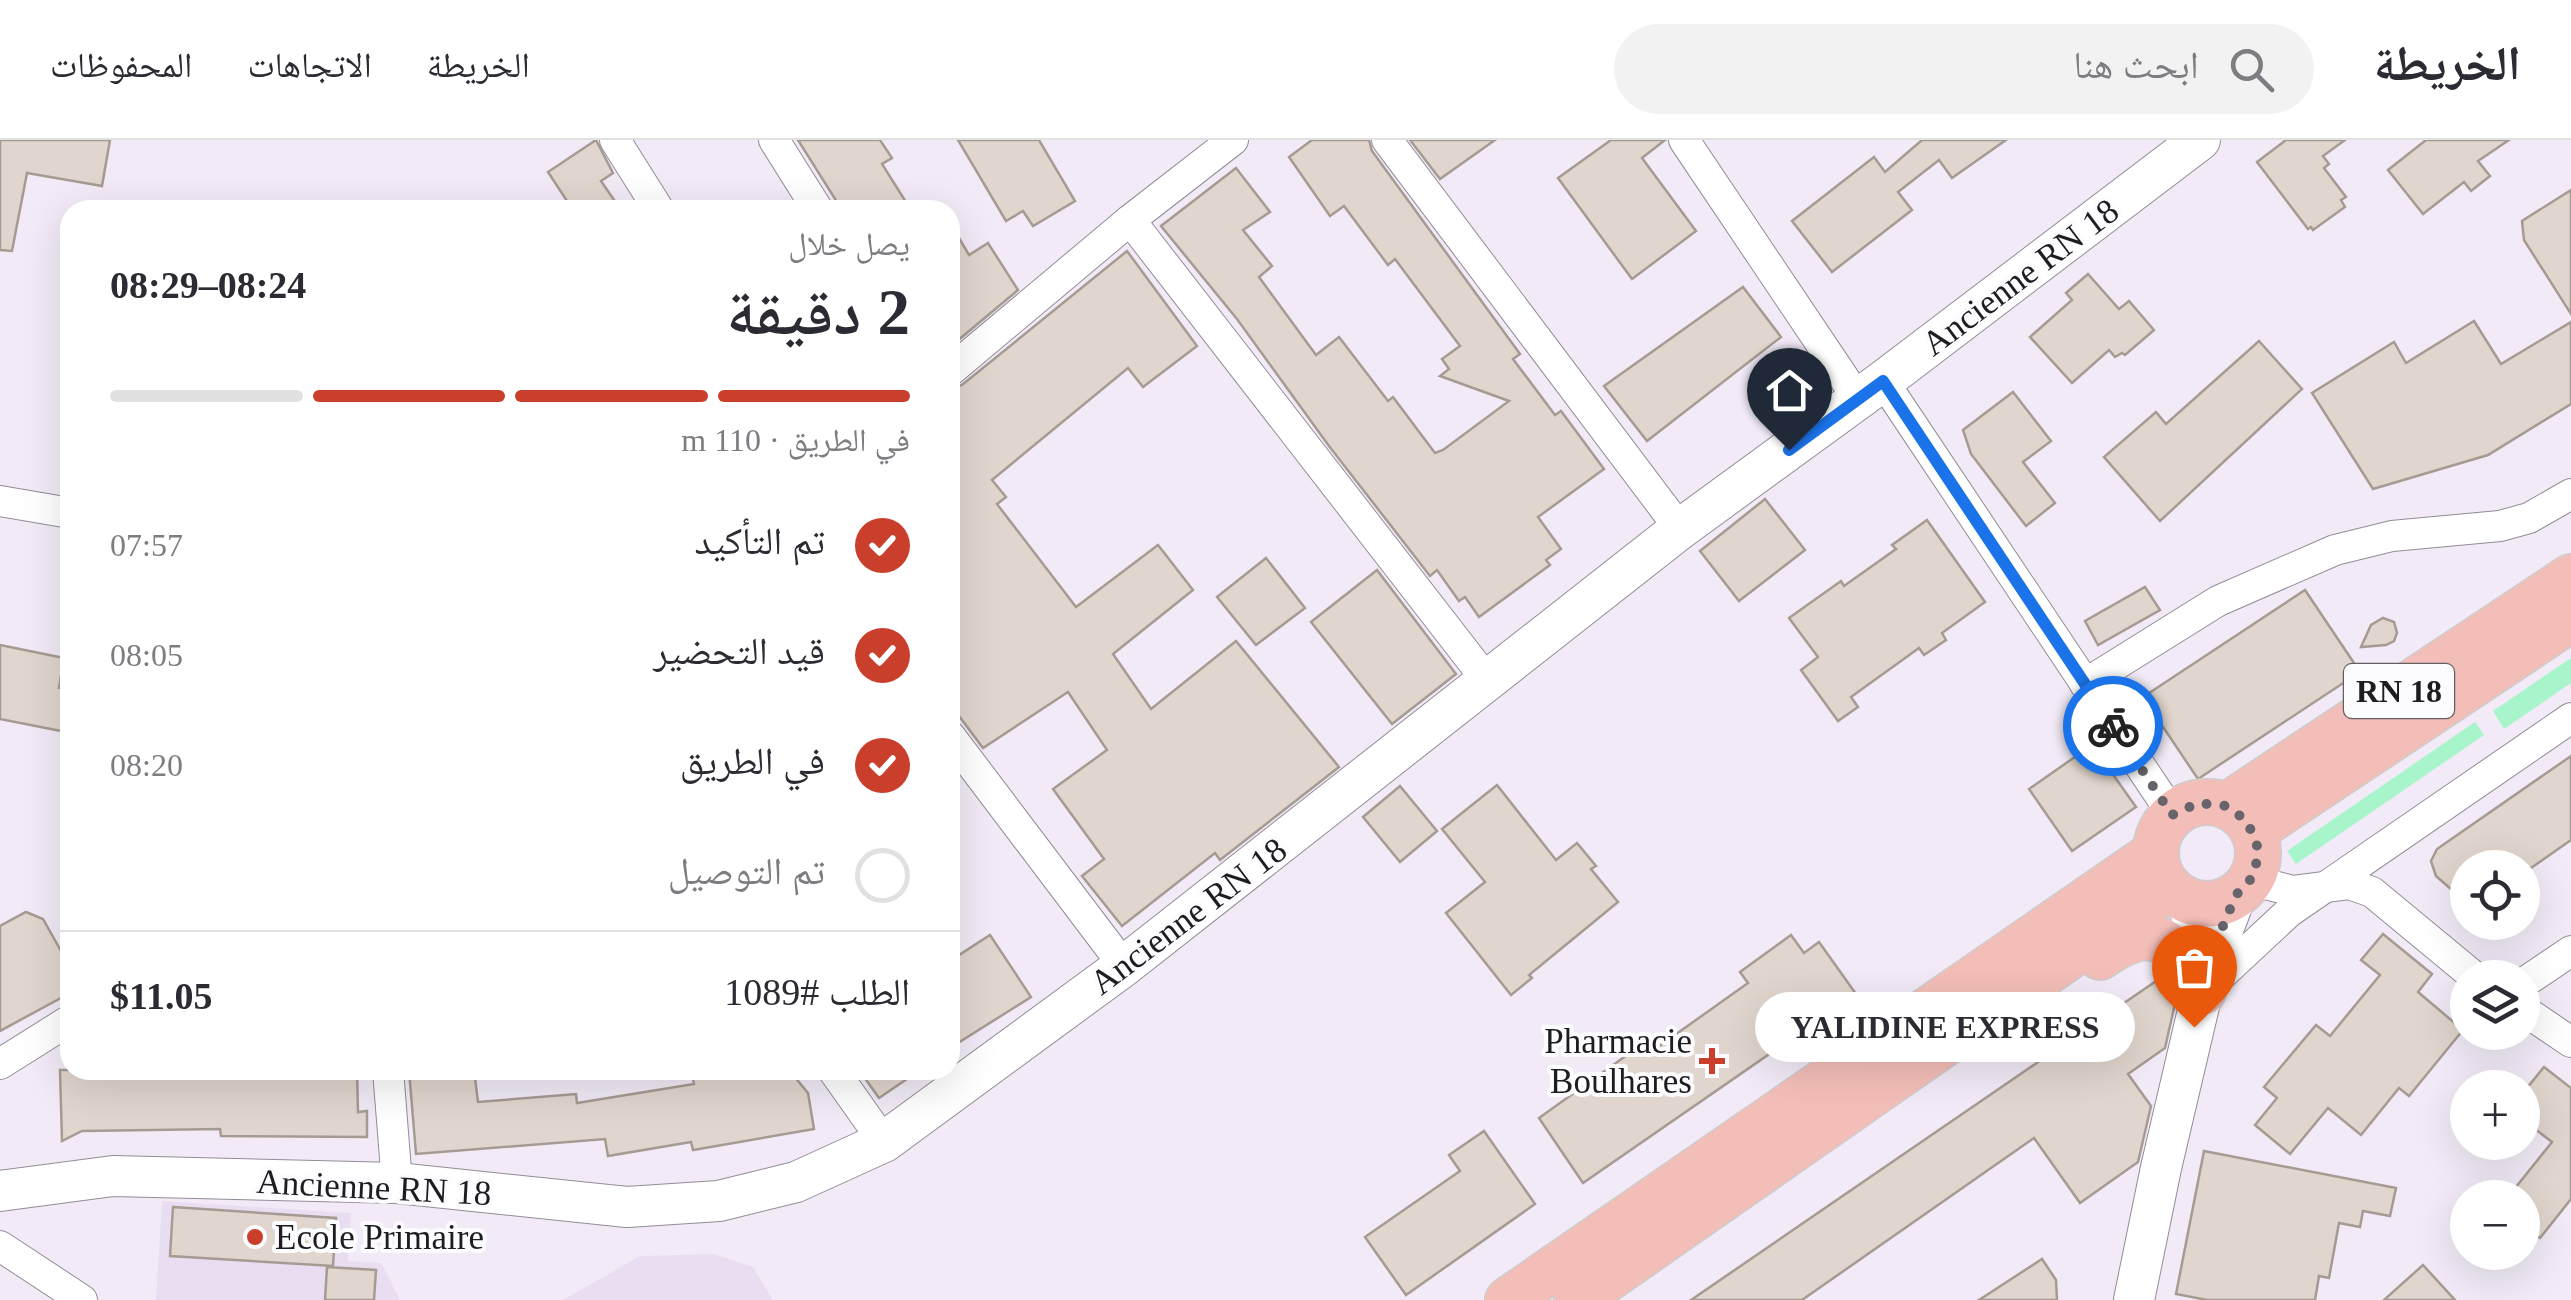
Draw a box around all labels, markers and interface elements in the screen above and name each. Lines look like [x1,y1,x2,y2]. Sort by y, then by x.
search box [1614,24,2314,114]
text: الخريطة [2374,37,2521,90]
icon: search [2224,42,2279,97]
text: ابحث هنا [2073,44,2199,86]
text: المحفوظات [50,46,192,85]
text: الاتجاهات [247,46,372,85]
text: الخريطة [427,46,530,85]
street label: Ancienne RN 18 [1915,191,2126,364]
text: يصل خلال [788,226,910,262]
text: 08:24–08:29 [110,264,306,306]
text: 2 دقيقة [726,276,910,348]
pin [1747,348,1832,451]
icon: home [1762,363,1817,418]
text: في الطريق · 110 m [681,422,910,458]
icon: check [855,518,910,573]
text: تم التأكيد [695,520,825,562]
text: 07:57 [110,527,183,563]
icon: check [855,628,910,683]
text: قيد التحضير [653,630,825,672]
text: 08:05 [110,637,183,673]
road number: RN 18 [2344,664,2454,718]
courier [2063,676,2163,776]
icon: bike [2086,699,2141,754]
icon: check [855,738,910,793]
text: في الطريق [680,740,825,782]
text: 08:20 [110,747,183,783]
street label: Ancienne RN 18 [1083,830,1294,1003]
text: تم التوصيل [668,850,825,892]
map controls [2450,850,2540,1270]
button: locate [2450,850,2540,940]
pin [2152,925,2237,1028]
icon: bag [2167,940,2222,995]
button: layers [2450,960,2540,1050]
text: الطلب #1089 [724,971,910,1013]
text: $11.05 [110,975,212,1017]
callout: YALIDINE EXPRESS [1754,992,2134,1062]
text: YALIDINE EXPRESS [1790,1009,2100,1045]
place label: Pharmacie Boulhares [1544,1022,1692,1101]
marker: Pharmacie Boulhares [1701,1050,1723,1072]
button: + [2450,1070,2540,1160]
street label: Ancienne RN 18 [255,1162,492,1213]
button: − [2450,1180,2540,1270]
place label: Ecole Primaire [275,1218,484,1257]
marker: Ecole Primaire [244,1226,266,1248]

